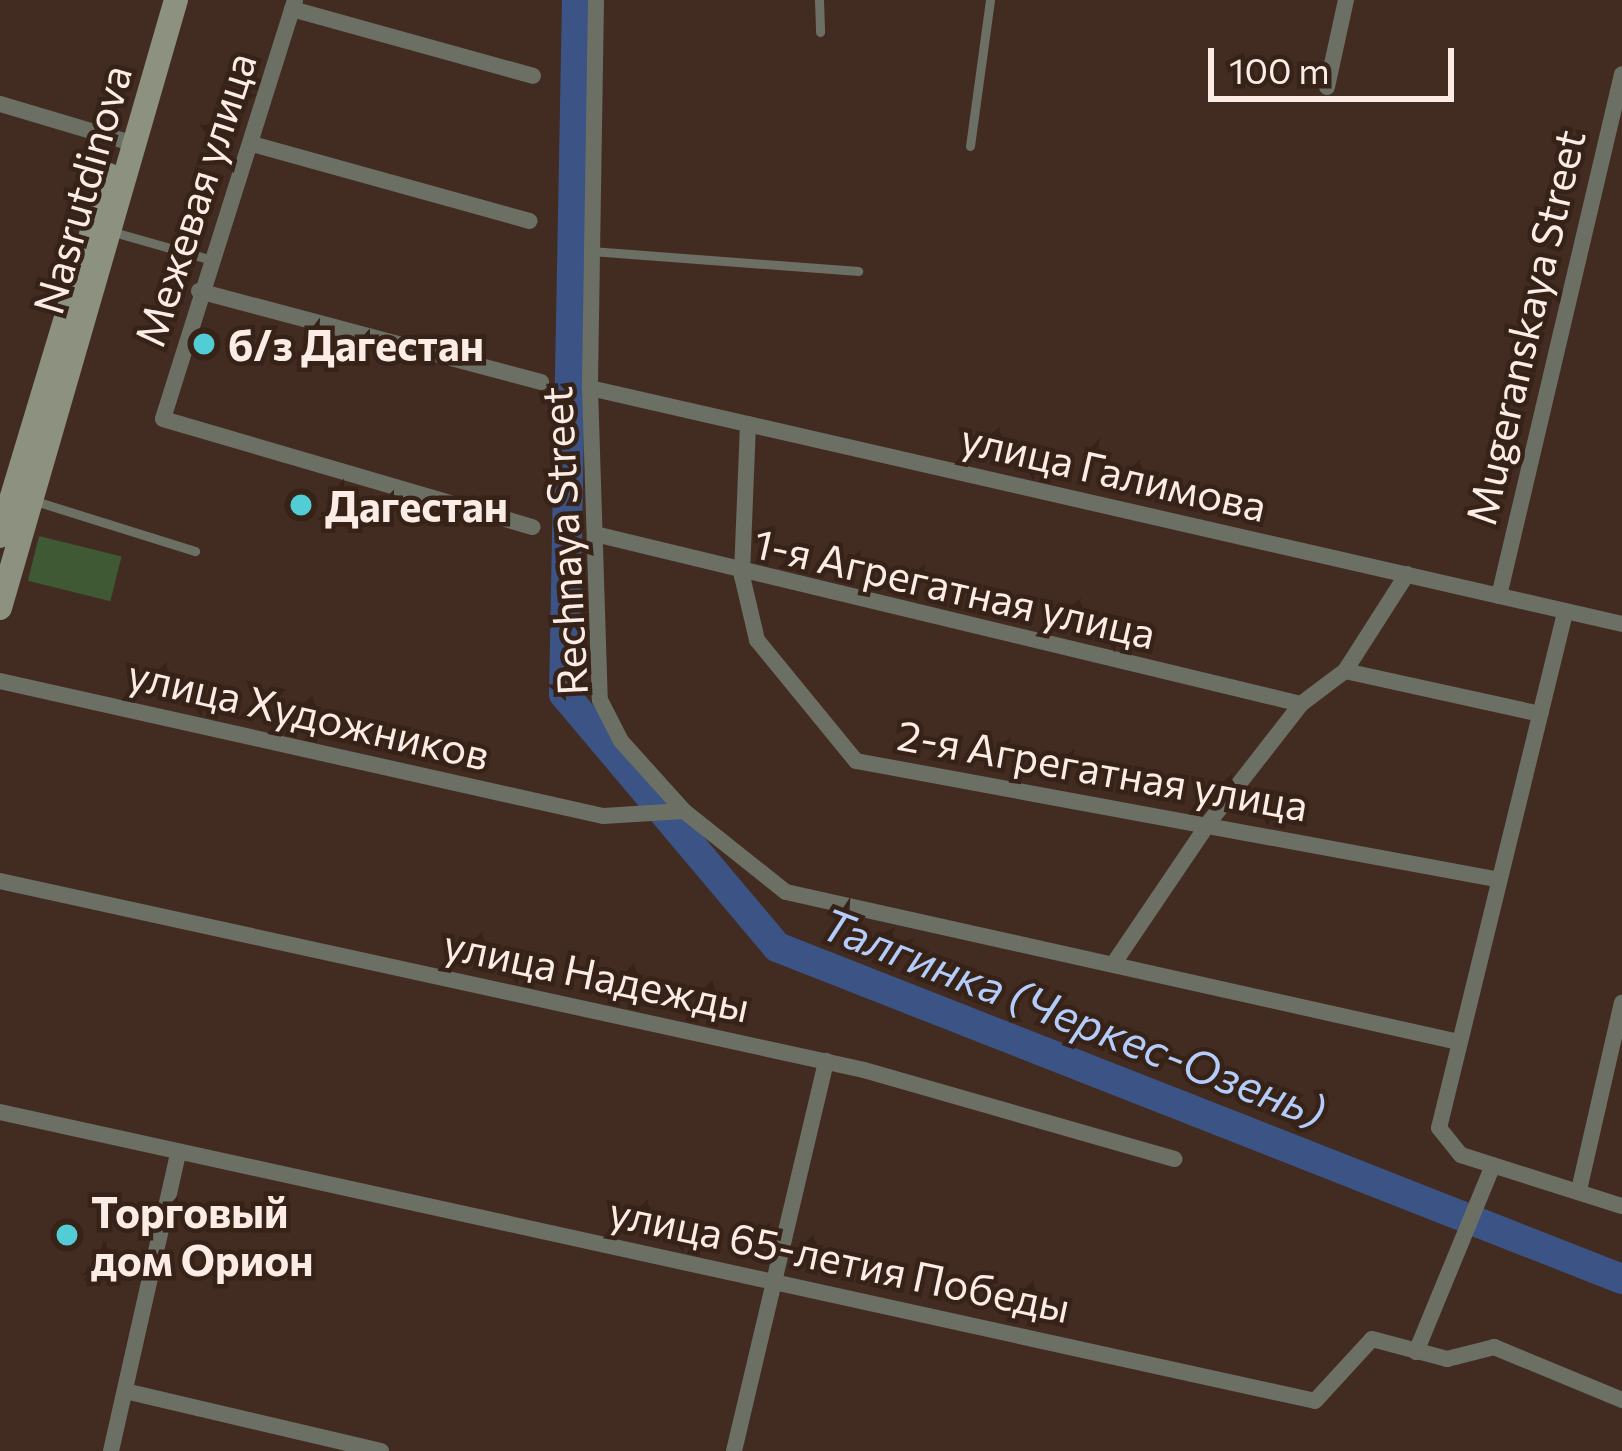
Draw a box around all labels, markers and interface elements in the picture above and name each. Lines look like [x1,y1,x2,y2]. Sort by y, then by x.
scale bar [1214,24,1460,98]
street label: Межевая улица [123,46,265,352]
text: 100 m [1229,47,1330,91]
street label: Nasrutdinova [21,59,141,319]
street label: Mugeranskaya Street [1454,125,1594,529]
place label: б/з Дагестан [228,319,484,369]
marker: б/з Дагестан [191,331,217,357]
street label: Rechnaya Street [530,385,596,697]
street label: улица Галимова [956,411,1272,531]
place label: Дагестан [325,480,508,530]
marker: Дагестан [288,492,314,518]
street label: 1-я Агрегатная улица [749,516,1161,658]
street label: улица Художников [123,647,495,779]
street label: 2-я Агрегатная улица [894,708,1312,830]
water label: Талгинка (Черкес-Озень) [814,895,1334,1137]
street label: улица Надежды [440,917,754,1031]
street label: улица 65-летия Победы [605,1185,1075,1331]
place label: Торговый дом Орион [91,1186,314,1284]
marker: Торговый дом Орион [54,1222,80,1248]

